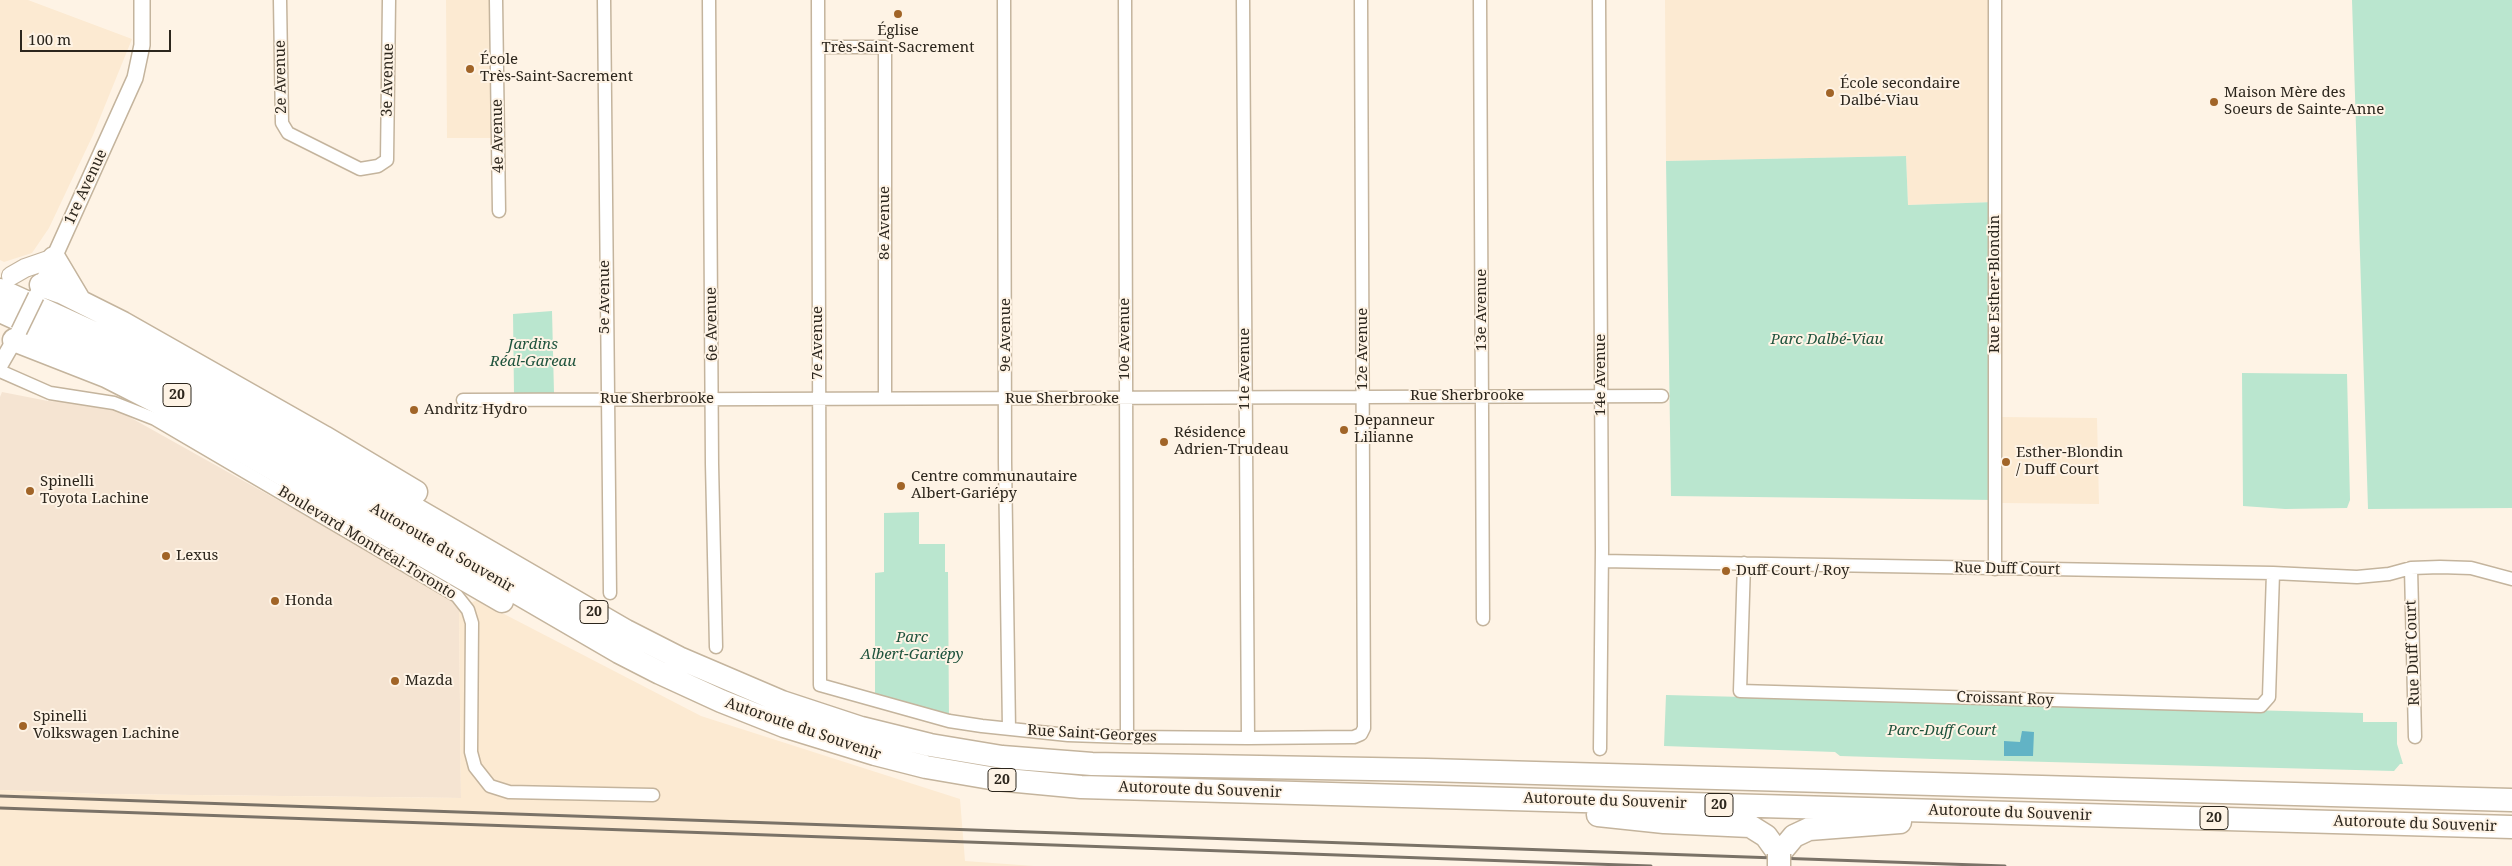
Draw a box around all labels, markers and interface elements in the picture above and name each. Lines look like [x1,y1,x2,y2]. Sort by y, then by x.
marker: Église Très-Saint-Sacrement [892,8,904,20]
scale bar [22,20,174,52]
place label: Église Très-Saint-Sacrement [822,22,974,57]
text: 100 m [28,29,71,49]
street label: 2e Avenue [271,40,291,114]
street label: 3e Avenue [378,43,398,117]
place label: École Très-Saint-Sacrement [480,51,633,86]
marker: École Très-Saint-Sacrement [464,63,476,75]
place label: École secondaire Dalbé-Viau [1840,75,1960,110]
place label: Maison Mère des Soeurs de Sainte-Anne [2224,84,2384,119]
marker: École secondaire Dalbé-Viau [1824,87,1836,99]
marker: Maison Mère des Soeurs de Sainte-Anne [2208,96,2220,108]
street label: 4e Avenue [488,99,508,173]
street label: 1re Avenue [61,146,111,228]
street label: 8e Avenue [876,186,894,260]
street label: Rue Esther-Blondin [1986,215,2004,353]
street label: 5e Avenue [596,260,614,334]
street label: 13e Avenue [1473,269,1491,351]
street label: 6e Avenue [702,287,722,361]
street label: 9e Avenue [997,298,1015,372]
street label: 10e Avenue [1116,298,1134,380]
street label: 7e Avenue [809,306,827,380]
street label: 12e Avenue [1354,308,1372,390]
street label: 11e Avenue [1236,328,1254,410]
park label: Parc Dalbé-Viau [1771,331,1883,349]
street label: 14e Avenue [1592,334,1610,416]
park label: Jardins Réal-Gareau [490,336,576,371]
road number: 20 [163,384,191,406]
street label: Rue Sherbrooke [1410,387,1524,405]
street label: Rue Sherbrooke [600,390,714,408]
street label: Rue Sherbrooke [1005,390,1119,408]
place label: Andritz Hydro [424,401,527,419]
marker: Andritz Hydro [408,404,420,416]
place label: Depanneur Lilianne [1354,412,1435,447]
place label: Résidence Adrien-Trudeau [1174,424,1289,459]
marker: Depanneur Lilianne [1338,424,1350,436]
marker: Résidence Adrien-Trudeau [1158,436,1170,448]
place label: Esther-Blondin / Duff Court [2016,444,2123,479]
marker: Esther-Blondin / Duff Court [2000,456,2012,468]
place label: Centre communautaire Albert-Gariépy [911,468,1077,503]
place label: Spinelli Toyota Lachine [40,473,149,508]
marker: Centre communautaire Albert-Gariépy [895,480,907,492]
street label: Boulevard Montréal-Toronto [275,483,459,603]
marker: Spinelli Toyota Lachine [24,485,36,497]
street label: Autoroute du Souvenir [367,499,517,597]
place label: Lexus [176,547,218,565]
marker: Lexus [160,550,172,562]
street label: Rue Duff Court [1954,559,2060,579]
place label: Duff Court / Roy [1736,562,1849,580]
marker: Duff Court / Roy [1720,565,1732,577]
place label: Honda [285,592,333,610]
marker: Honda [269,595,281,607]
road number: 20 [580,600,608,624]
street label: Rue Duff Court [2402,600,2424,706]
park label: Parc Albert-Gariépy [861,629,963,664]
place label: Mazda [405,672,453,690]
marker: Mazda [389,675,401,687]
street label: Croissant Roy [1956,688,2054,710]
street label: Autoroute du Souvenir [723,694,883,764]
place label: Spinelli Volkswagen Lachine [33,708,179,743]
marker: Spinelli Volkswagen Lachine [17,720,29,732]
street label: Rue Saint-Georges [1027,722,1157,746]
park label: Parc-Duff Court [1887,722,1997,740]
road number: 20 [988,768,1016,792]
street label: Autoroute du Souvenir [1118,778,1282,802]
street label: Autoroute du Souvenir [1523,789,1687,813]
road number: 20 [1705,794,1733,816]
street label: Autoroute du Souvenir [1928,801,2092,825]
road number: 20 [2200,806,2228,830]
street label: Autoroute du Souvenir [2333,812,2497,836]

